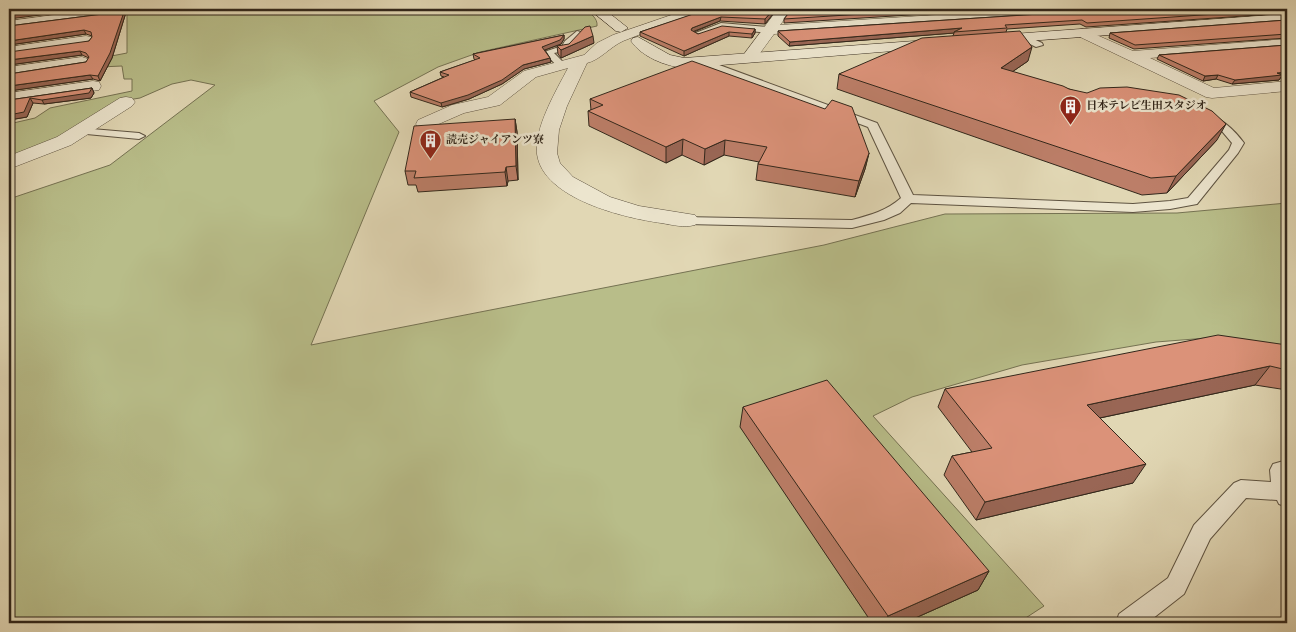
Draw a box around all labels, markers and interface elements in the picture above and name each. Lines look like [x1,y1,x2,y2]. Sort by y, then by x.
building icon: 日本テレビ生田スタジオ [1058,94,1082,125]
place label: 日本テレビ生田スタジオ [1086,99,1207,113]
building icon: 読売ジャイアンツ寮 [418,128,442,159]
place label: 読売ジャイアンツ寮 [446,133,544,147]

